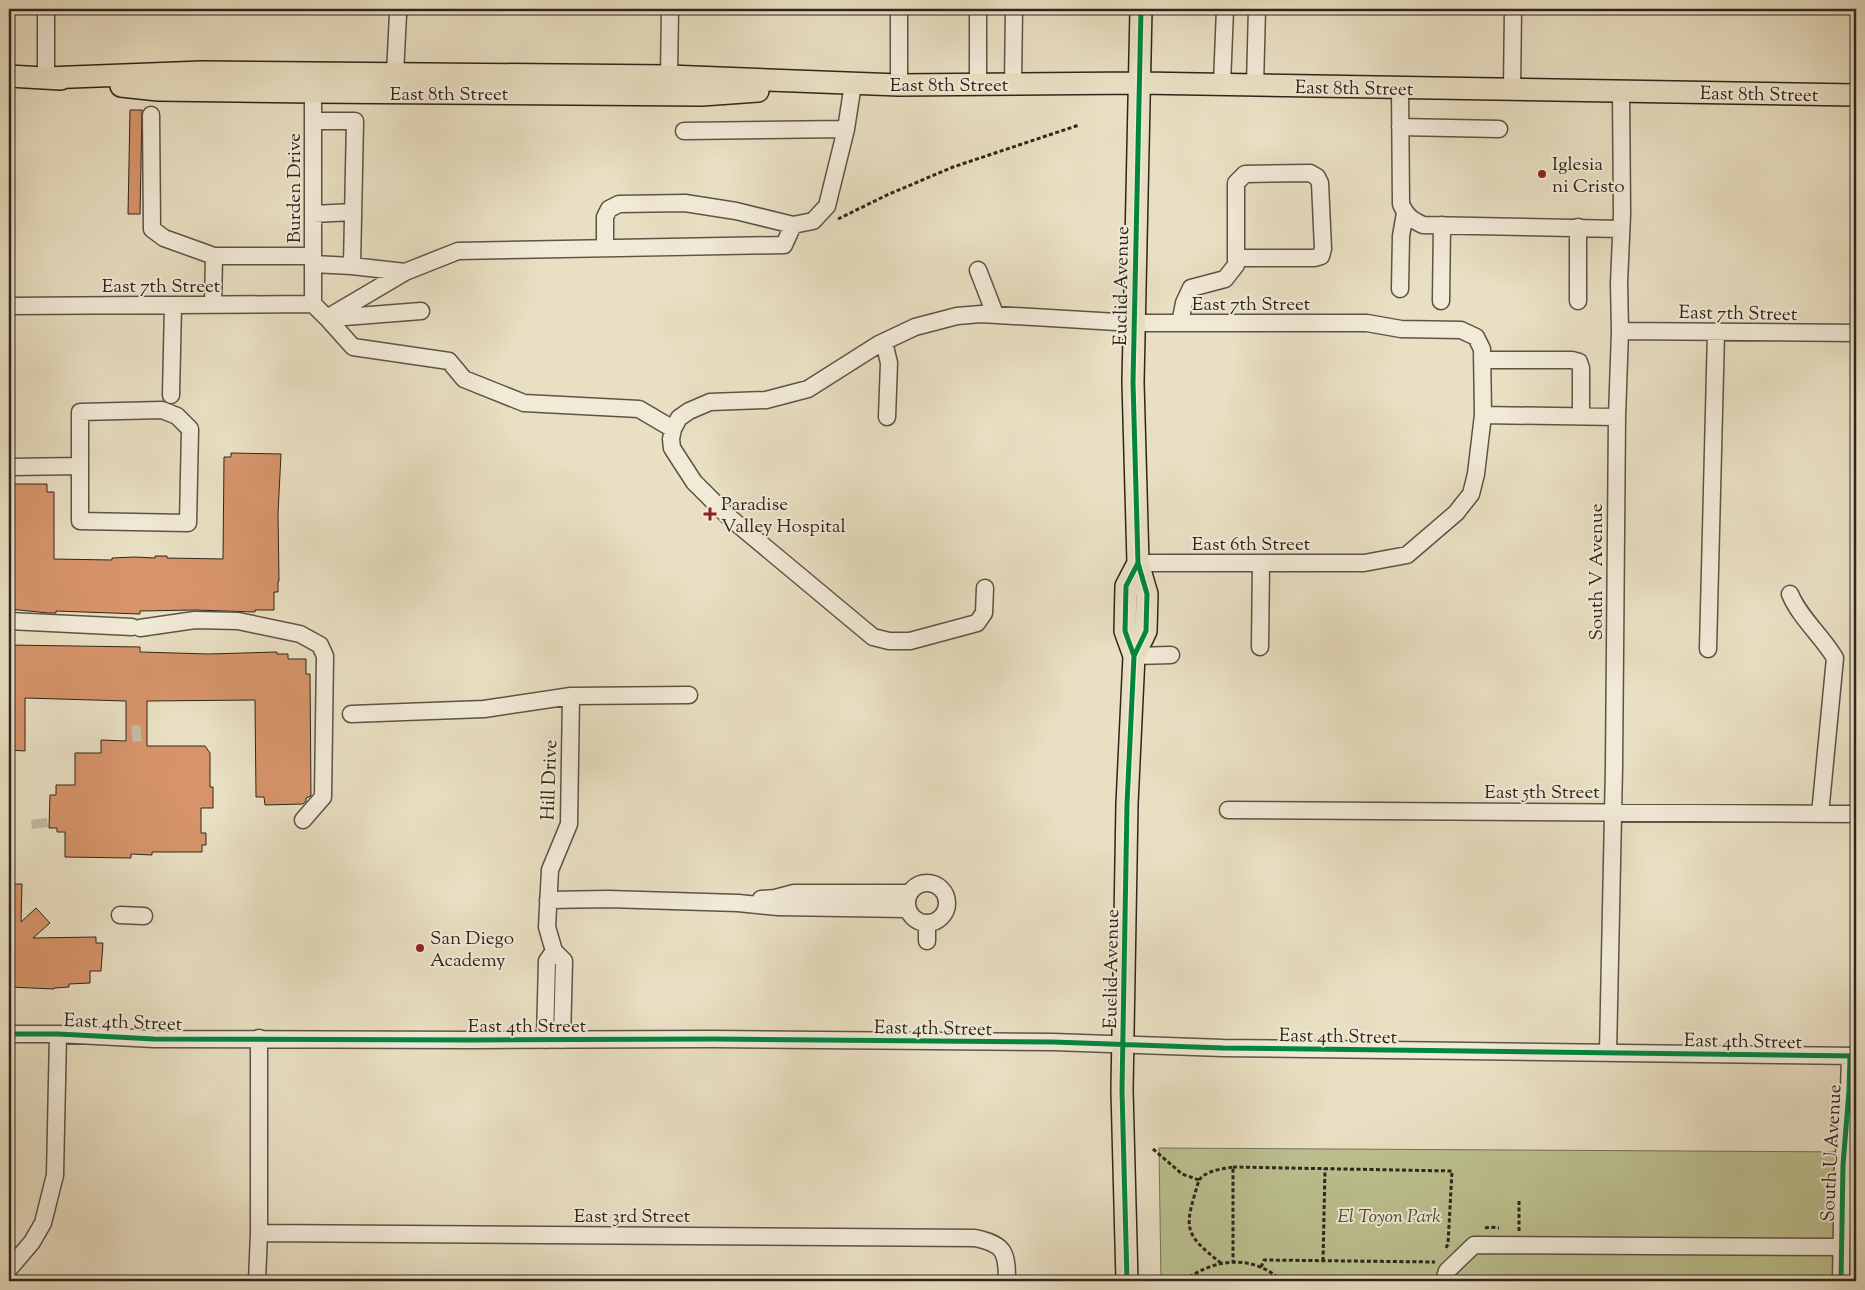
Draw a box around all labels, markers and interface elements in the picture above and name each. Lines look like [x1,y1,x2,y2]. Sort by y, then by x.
street label: East 8th Street [890,73,1009,100]
street label: East 8th Street [1294,75,1414,104]
street label: East 8th Street [1699,81,1819,110]
street label: East 8th Street [390,82,509,109]
street label: Burden Drive [282,133,309,243]
place label: Iglesia ni Cristo [1552,152,1625,201]
marker: Iglesia ni Cristo [1536,168,1548,180]
street label: Euclid Avenue [1108,226,1137,346]
street label: East 7th Street [102,274,221,301]
street label: East 7th Street [1192,292,1311,319]
street label: East 7th Street [1678,300,1798,329]
place label: Paradise Valley Hospital [721,492,846,541]
street label: South V Avenue [1584,503,1611,641]
marker: Paradise Valley Hospital [703,507,717,521]
street label: East 6th Street [1192,532,1311,559]
street label: Hill Drive [536,739,565,821]
street label: East 5th Street [1484,780,1600,807]
street label: Euclid Avenue [1098,909,1127,1029]
place label: San Diego Academy [430,926,514,975]
marker: San Diego Academy [414,942,426,954]
street label: East 4th Street [63,1008,183,1039]
street label: East 4th Street [468,1014,587,1041]
street label: East 4th Street [874,1015,993,1044]
street label: East 4th Street [1279,1023,1398,1052]
street label: East 4th Street [1684,1028,1803,1057]
street label: South U Avenue [1815,1084,1850,1222]
street label: East 3rd Street [574,1204,691,1231]
park label: El Toyon Park [1337,1204,1441,1231]

